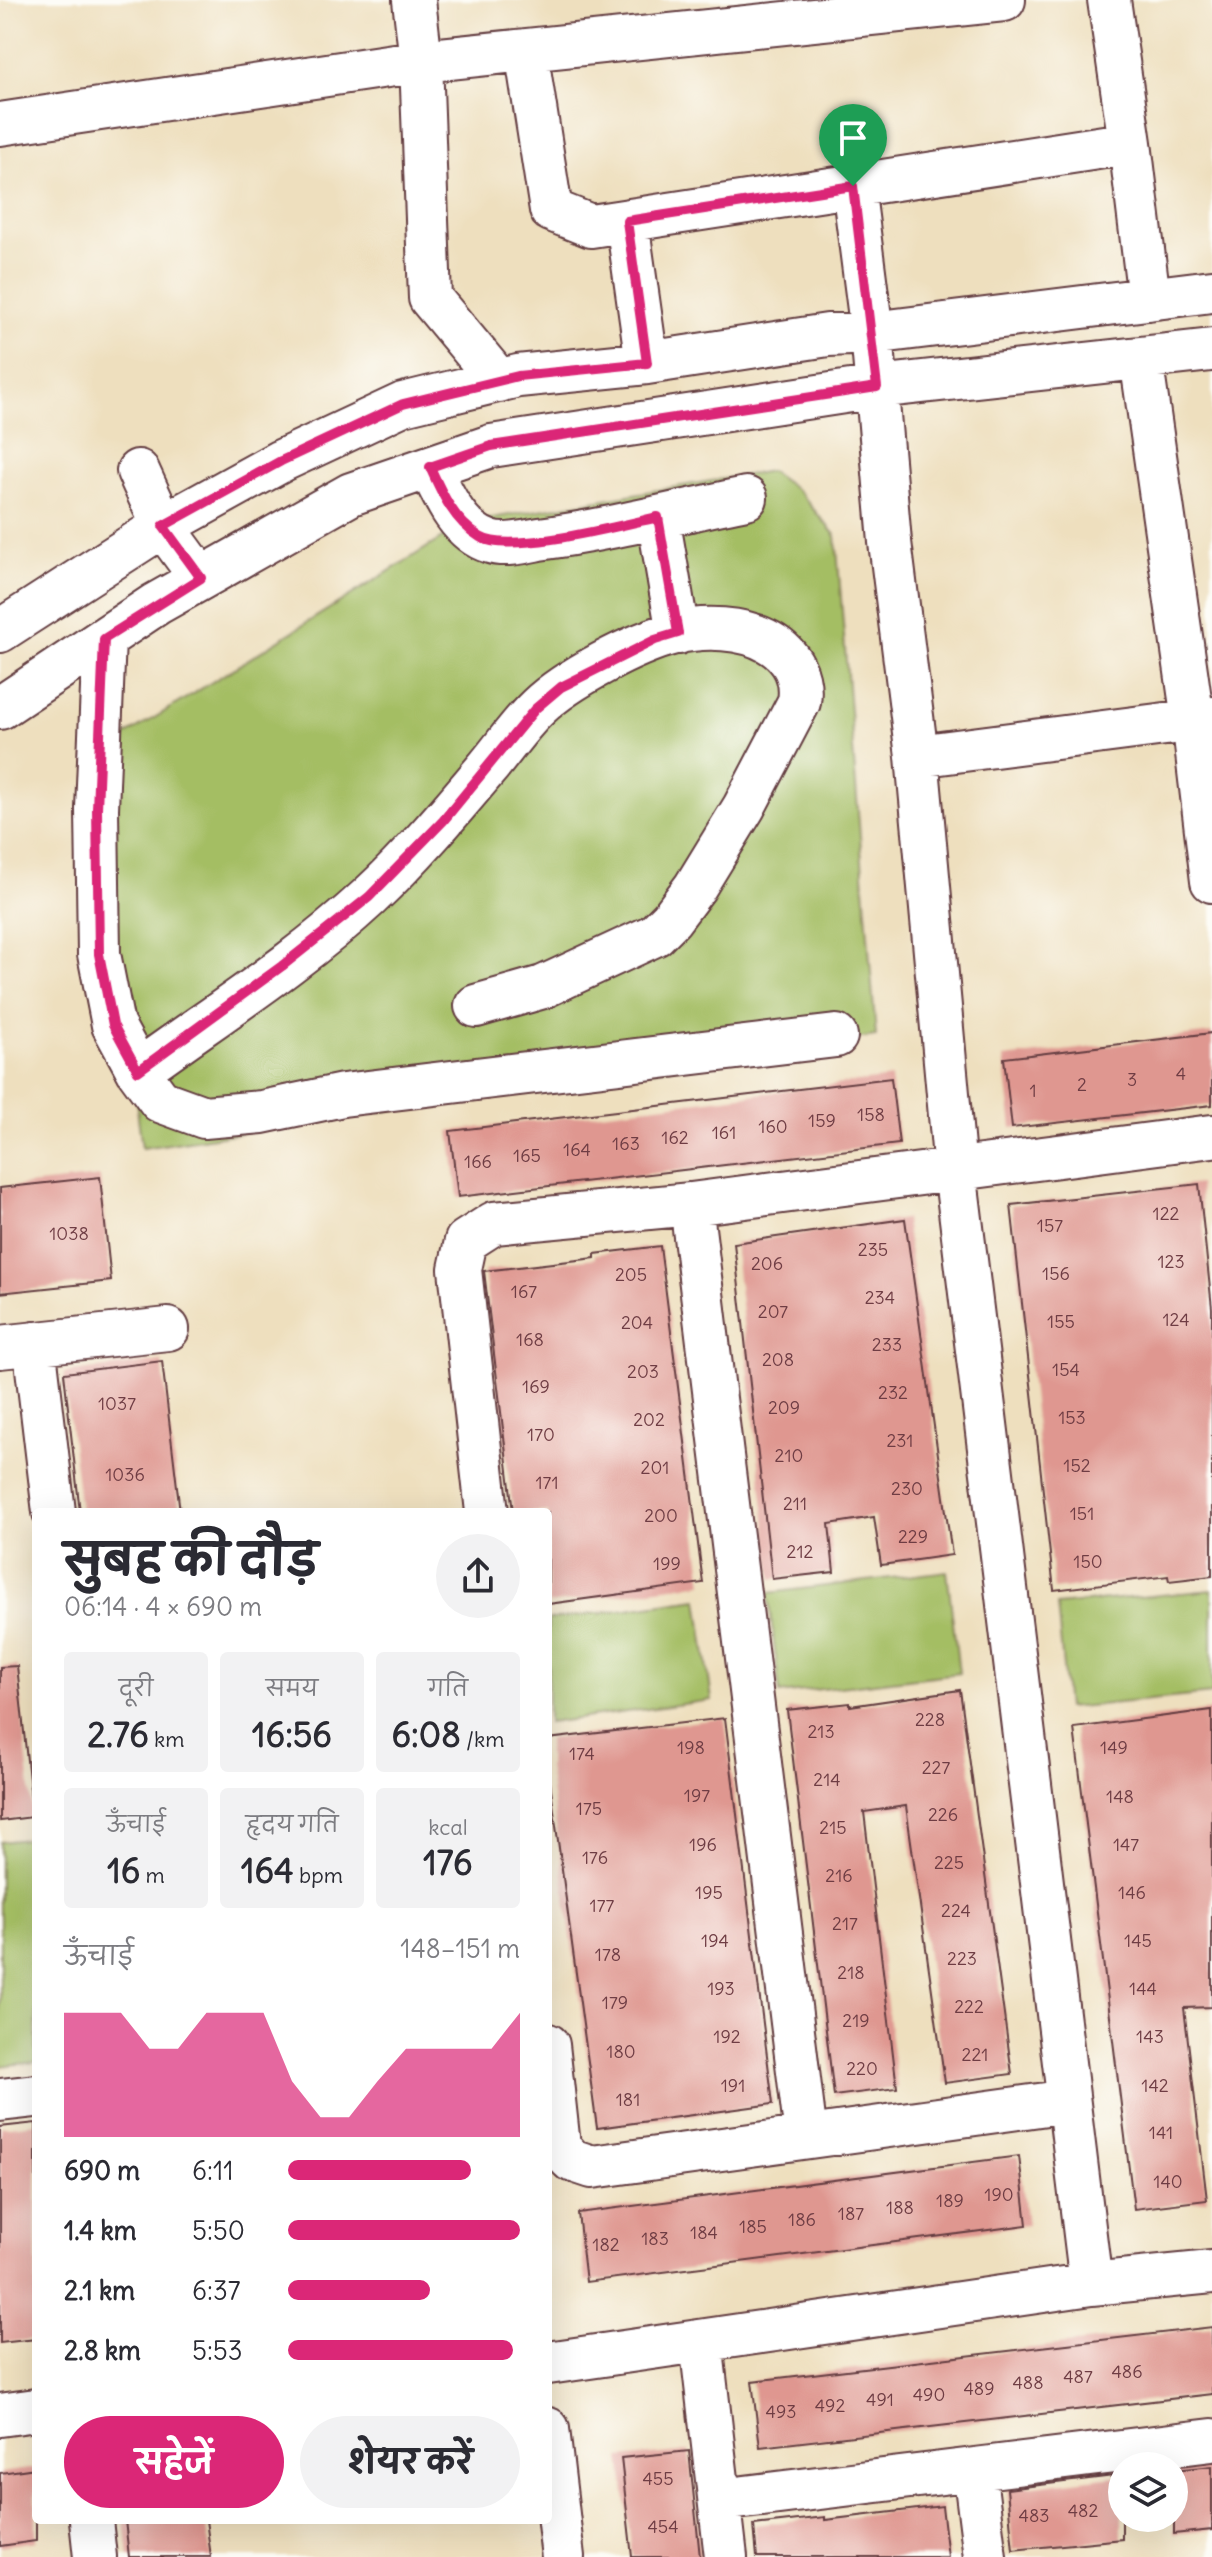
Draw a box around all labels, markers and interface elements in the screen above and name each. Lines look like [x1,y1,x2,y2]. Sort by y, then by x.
pin [819,104,887,186]
icon: arrive [831,116,875,160]
house number: 4 [1176,1062,1186,1085]
house number: 3 [1127,1068,1137,1091]
house number: 2 [1077,1073,1087,1096]
house number: 1 [1029,1079,1037,1102]
house number: 158 [857,1103,885,1126]
house number: 159 [808,1109,836,1132]
house number: 160 [758,1115,788,1138]
house number: 161 [712,1121,736,1144]
house number: 162 [661,1126,689,1149]
house number: 163 [612,1132,640,1155]
house number: 164 [563,1138,591,1161]
house number: 165 [513,1144,541,1167]
house number: 166 [464,1150,492,1173]
house number: 122 [1153,1202,1180,1225]
house number: 157 [1037,1214,1063,1237]
house number: 1038 [49,1222,89,1245]
house number: 235 [858,1238,888,1261]
house number: 123 [1157,1250,1185,1273]
house number: 206 [751,1252,783,1275]
house number: 156 [1042,1262,1070,1285]
house number: 205 [615,1263,647,1286]
house number: 167 [511,1280,537,1303]
house number: 234 [865,1286,895,1309]
house number: 207 [758,1300,788,1323]
house number: 124 [1162,1308,1190,1331]
house number: 155 [1047,1310,1075,1333]
house number: 204 [621,1311,653,1334]
house number: 168 [516,1328,544,1351]
house number: 233 [872,1333,902,1356]
house number: 208 [762,1348,794,1371]
house number: 154 [1052,1358,1080,1381]
house number: 203 [627,1360,659,1383]
house number: 169 [522,1375,550,1398]
house number: 232 [878,1381,908,1404]
house number: 1037 [98,1392,136,1415]
house number: 209 [768,1396,800,1419]
house number: 153 [1058,1406,1086,1429]
house number: 202 [633,1408,665,1431]
house number: 170 [527,1423,555,1446]
house number: 231 [886,1429,914,1452]
house number: 210 [775,1444,803,1467]
house number: 152 [1063,1454,1091,1477]
house number: 201 [641,1456,669,1479]
house number: 1036 [105,1463,145,1486]
house number: 171 [535,1471,559,1494]
house number: 230 [891,1477,923,1500]
house number: 211 [783,1492,807,1515]
house number: 151 [1070,1502,1094,1525]
house number: 200 [644,1504,678,1527]
house number: 229 [898,1525,928,1548]
text: सुबह की दौड़ [64,1532,318,1587]
button: share [436,1534,520,1618]
house number: 212 [787,1540,814,1563]
house number: 150 [1073,1550,1103,1573]
house number: 199 [653,1552,681,1575]
text: 06:14 · 4 × 690 m [64,1590,262,1623]
text: दूरी [119,1674,153,1702]
text: समय [266,1674,318,1702]
text: गति [428,1674,468,1702]
house number: 228 [915,1708,945,1731]
text: 2.76 [87,1713,149,1756]
text: 16:56 [252,1713,332,1756]
text: 6:08 [391,1713,461,1756]
house number: 213 [807,1720,835,1743]
text: km [149,1725,185,1753]
text: /km [461,1725,505,1753]
house number: 198 [677,1736,705,1759]
house number: 149 [1100,1736,1128,1759]
house number: 174 [569,1742,595,1765]
house number: 227 [922,1756,950,1779]
house number: 214 [813,1768,841,1791]
house number: 197 [684,1784,710,1807]
house number: 148 [1106,1785,1134,1808]
house number: 175 [576,1797,602,1820]
house number: 226 [928,1803,958,1826]
text: ऊँचाई [106,1810,166,1838]
text: हृदय गति [245,1810,339,1838]
text: kcal [428,1813,468,1841]
house number: 215 [819,1816,847,1839]
house number: 196 [689,1833,717,1856]
house number: 147 [1113,1833,1139,1856]
text: 176 [423,1841,473,1884]
house number: 176 [582,1846,608,1869]
text: 16 [107,1849,140,1892]
text: 164 [241,1849,294,1892]
house number: 225 [934,1851,964,1874]
text: m [140,1861,165,1889]
text: bpm [294,1861,343,1889]
house number: 216 [825,1864,853,1887]
house number: 195 [695,1881,723,1904]
house number: 146 [1118,1881,1146,1904]
house number: 177 [590,1894,615,1917]
house number: 224 [941,1899,971,1922]
house number: 217 [832,1912,858,1935]
house number: 194 [701,1929,729,1952]
house number: 145 [1124,1929,1152,1952]
text: 148–151 m [400,1932,520,1965]
text: ऊँचाई [64,1939,134,1972]
house number: 178 [595,1943,621,1966]
house number: 223 [947,1947,977,1970]
house number: 218 [837,1961,865,1984]
house number: 193 [707,1977,735,2000]
house number: 144 [1129,1977,1157,2000]
house number: 179 [602,1991,628,2014]
house number: 222 [954,1995,984,2018]
house number: 219 [842,2009,870,2032]
house number: 192 [713,2025,741,2048]
house number: 143 [1136,2025,1164,2048]
house number: 180 [606,2040,636,2063]
house number: 221 [962,2043,988,2066]
house number: 220 [846,2057,878,2080]
house number: 191 [721,2074,745,2097]
house number: 142 [1141,2074,1169,2097]
house number: 181 [616,2088,640,2111]
house number: 141 [1149,2121,1173,2144]
text: 690 m [64,2154,140,2187]
text: 6:11 [192,2154,234,2187]
house number: 140 [1153,2170,1183,2193]
house number: 190 [984,2183,1014,2206]
house number: 189 [936,2189,964,2212]
house number: 188 [886,2196,914,2219]
house number: 187 [838,2202,864,2225]
house number: 186 [788,2208,816,2231]
text: 1.4 km [64,2214,137,2247]
text: 5:50 [192,2214,245,2247]
house number: 185 [739,2215,767,2238]
house number: 184 [690,2221,718,2244]
house number: 183 [641,2227,669,2250]
house number: 182 [592,2233,620,2256]
text: 2.1 km [64,2274,135,2307]
text: 6:37 [192,2274,240,2307]
text: 2.8 km [64,2334,141,2367]
text: 5:53 [192,2334,243,2367]
house number: 486 [1111,2360,1143,2383]
house number: 487 [1063,2365,1093,2388]
house number: 488 [1012,2371,1044,2394]
house number: 489 [963,2377,995,2400]
house number: 490 [913,2383,945,2406]
house number: 491 [866,2388,894,2411]
house number: 492 [815,2394,845,2417]
house number: 493 [766,2400,796,2423]
button: सहेजें [64,2416,284,2508]
button: शेयर करें [300,2416,520,2508]
map controls [1108,2452,1188,2532]
button: layers [1108,2452,1188,2532]
house number: 455 [642,2467,674,2490]
house number: 482 [1068,2499,1098,2522]
house number: 483 [1019,2504,1050,2527]
house number: 454 [647,2515,679,2538]

